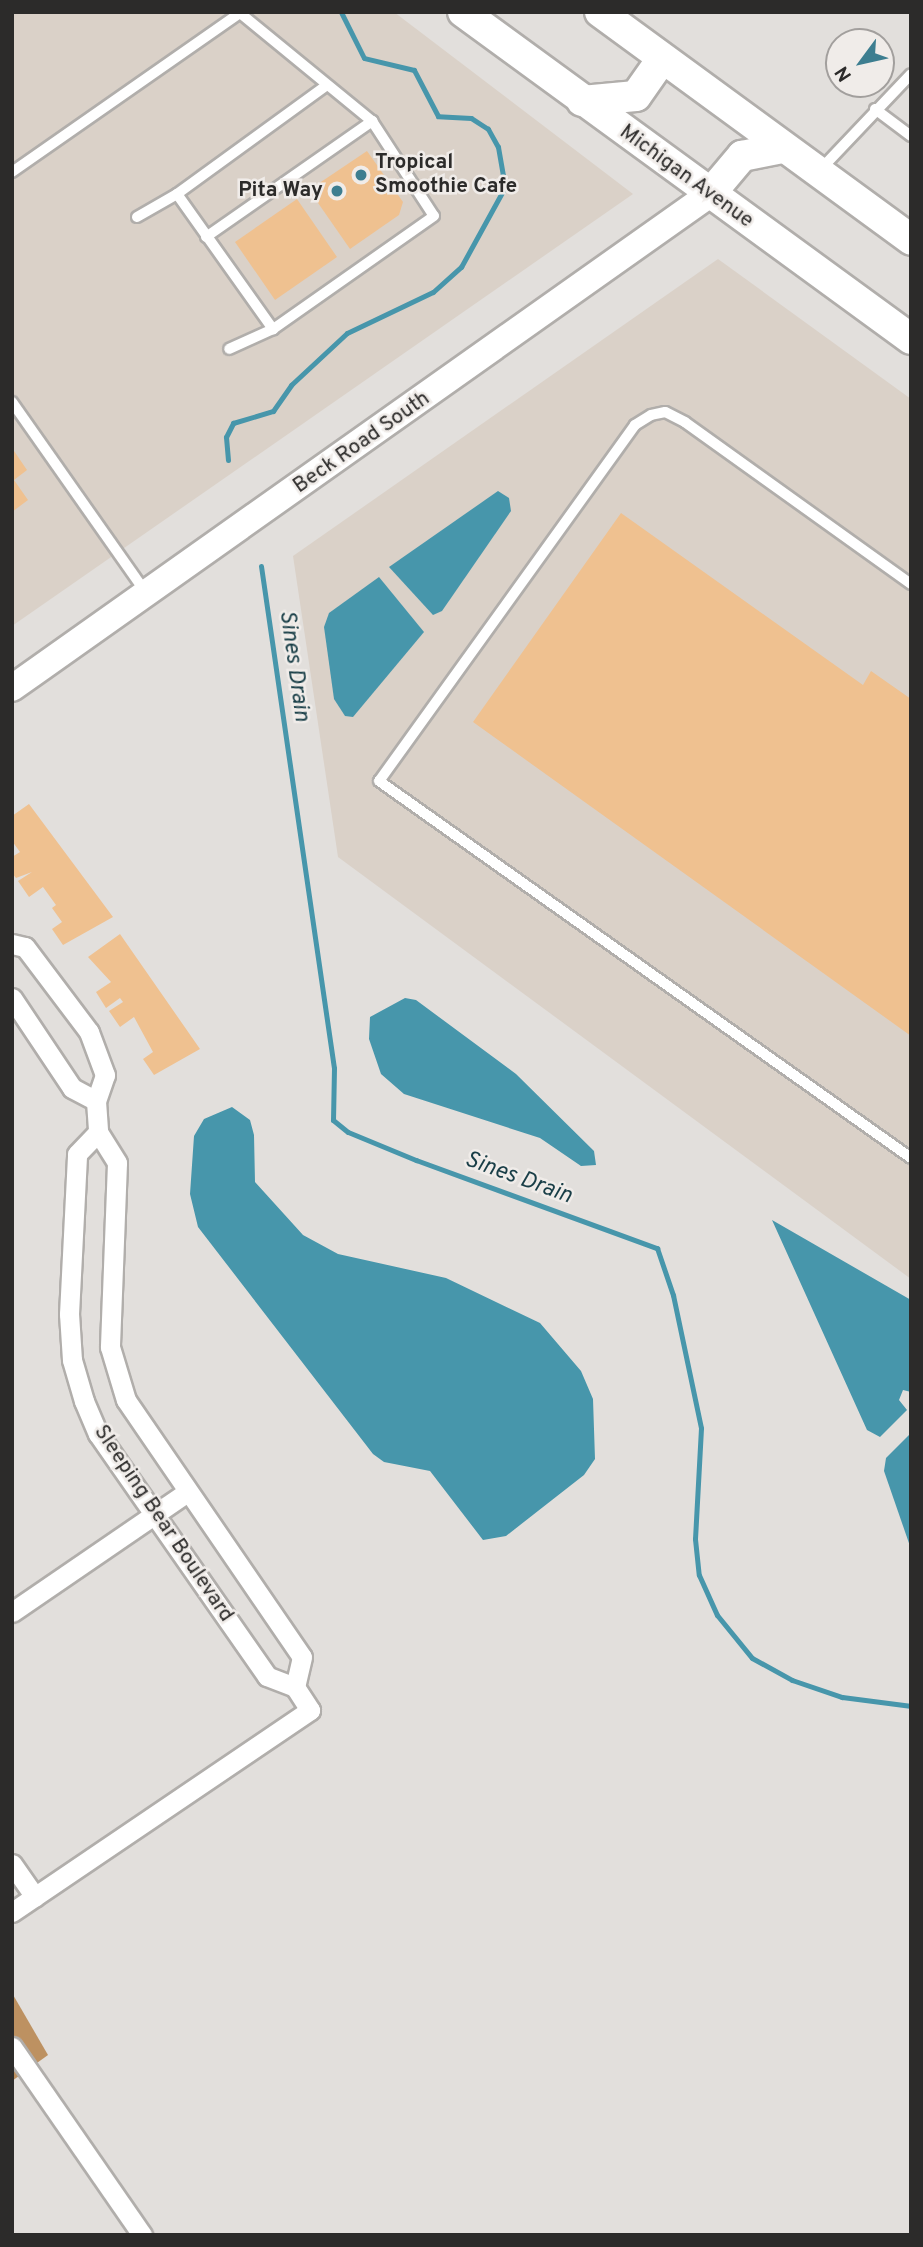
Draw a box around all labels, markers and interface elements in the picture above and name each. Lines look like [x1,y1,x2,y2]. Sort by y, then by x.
north arrow [825,28,895,98]
text: N [830,61,858,86]
street label: Michigan Avenue [614,120,758,234]
place label: Tropical Smoothie Cafe [375,150,517,200]
marker: Tropical Smoothie Cafe [353,167,369,183]
place label: Pita Way [238,178,323,204]
marker: Pita Way [329,183,345,199]
street label: Beck Road South [289,387,435,499]
water label: Sines Drain [272,609,314,723]
water label: Sines Drain [461,1147,575,1211]
street label: Sleeping Bear Boulevard [88,1421,238,1627]

